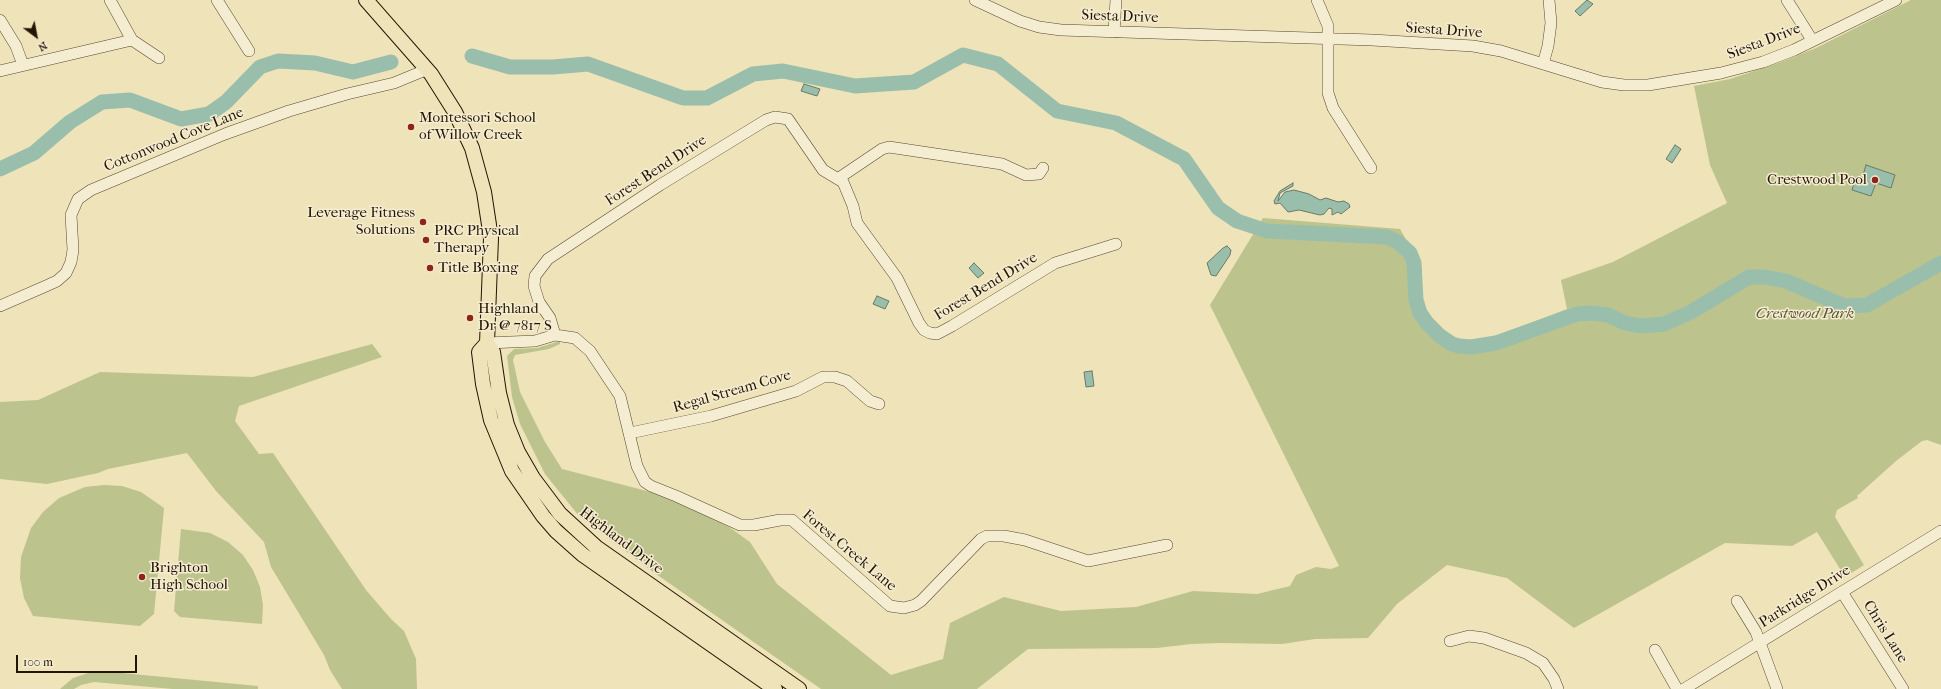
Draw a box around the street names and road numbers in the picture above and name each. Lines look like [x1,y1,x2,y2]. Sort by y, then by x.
street label: Siesta Drive [1081,7,1159,27]
street label: Siesta Drive [1405,19,1483,43]
street label: Siesta Drive [1725,20,1803,64]
street label: Cottonwood Cove Lane [102,104,246,176]
street label: Forest Bend Drive [602,132,710,210]
street label: Forest Bend Drive [931,249,1041,325]
street label: Regal Stream Cove [671,367,793,417]
street label: Highland Drive [575,504,667,578]
street label: Forest Creek Lane [798,506,900,596]
street label: Parkridge Drive [1756,562,1854,632]
street label: Chris Lane [1859,597,1911,667]

